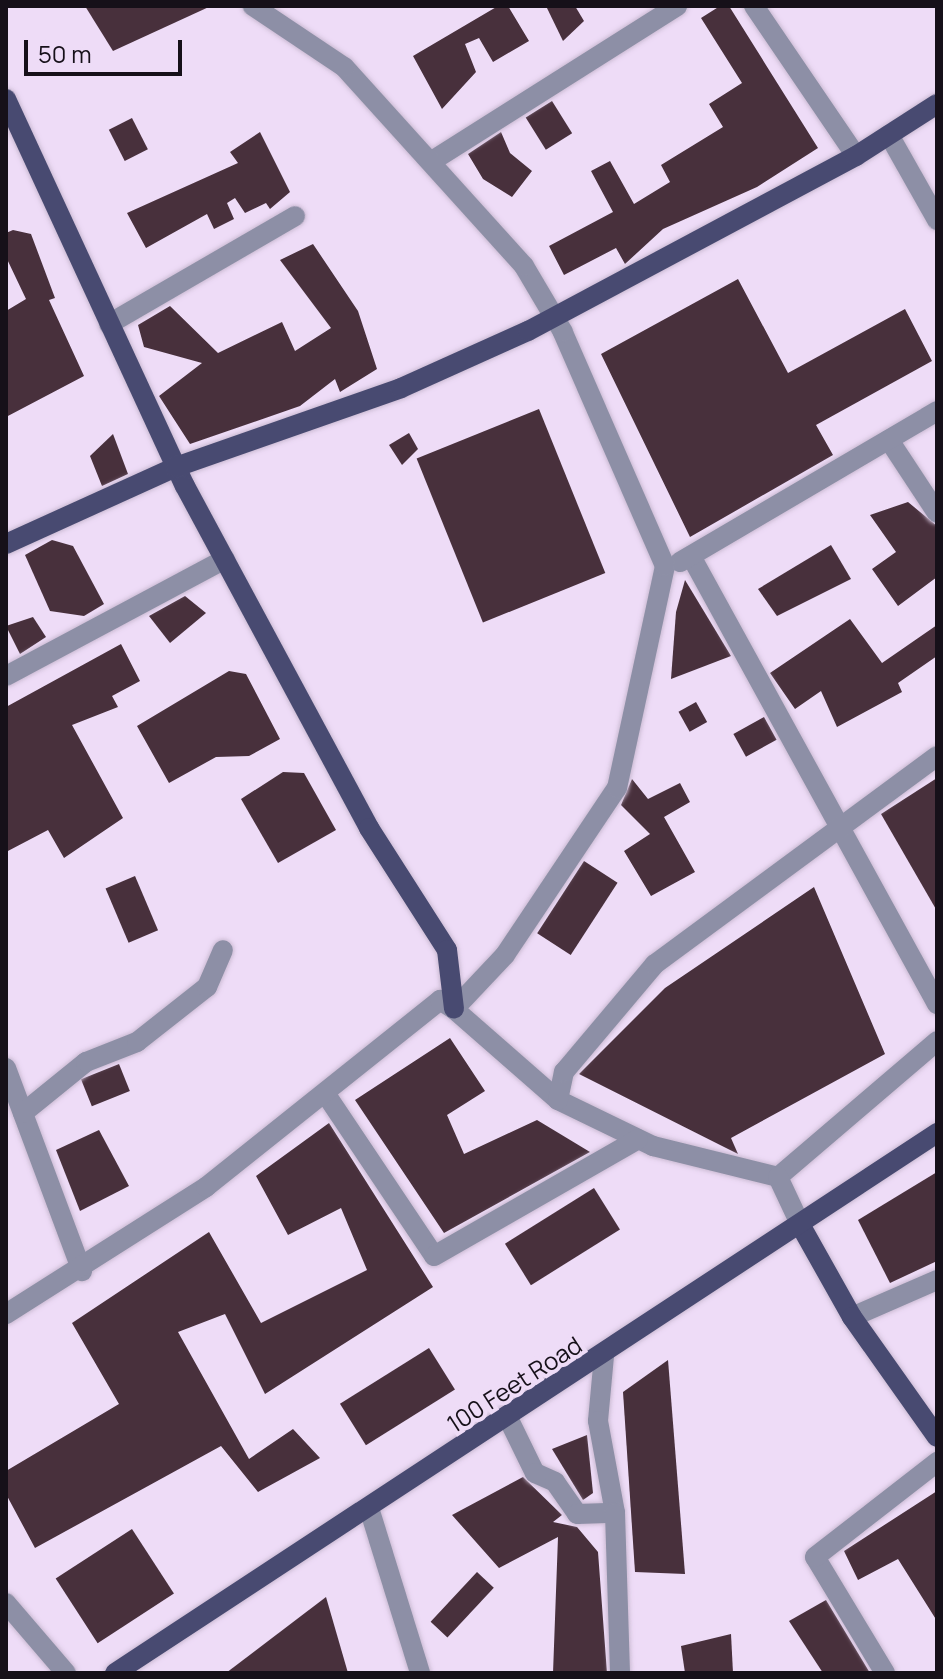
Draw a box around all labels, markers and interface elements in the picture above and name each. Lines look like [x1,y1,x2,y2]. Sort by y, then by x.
scale bar [28,24,186,74]
text: 50 m [38,37,92,70]
street label: 100 Feet Road [441,1330,587,1438]

